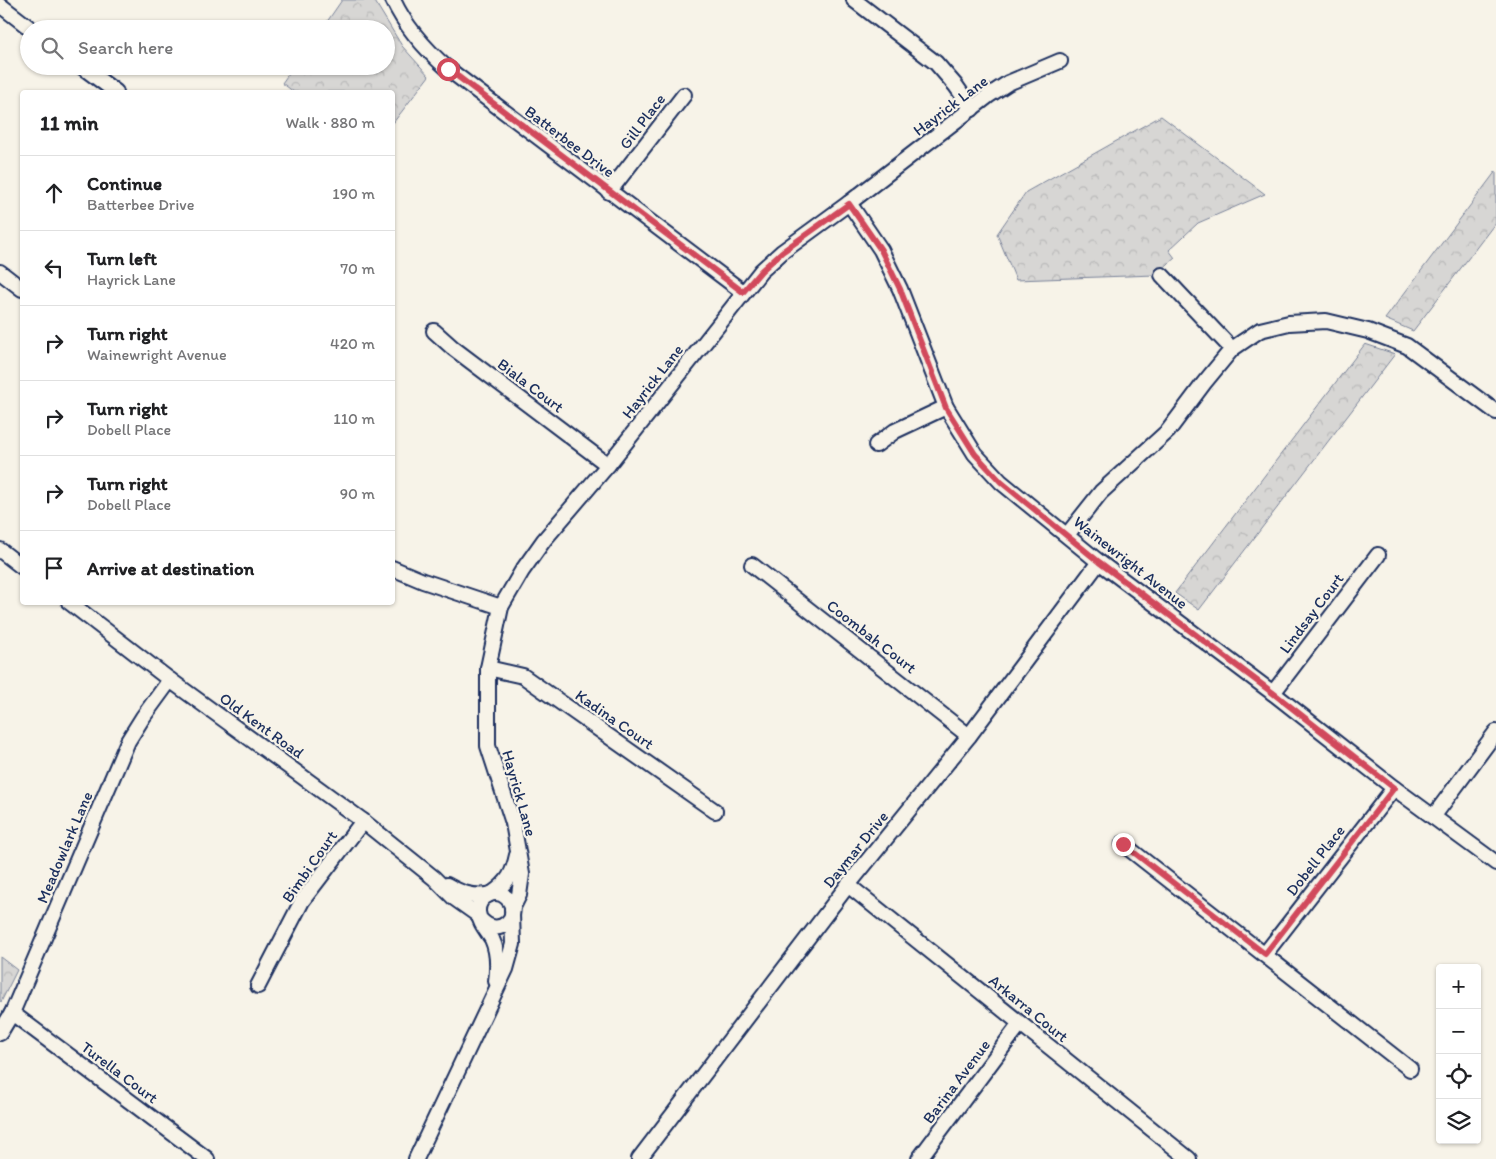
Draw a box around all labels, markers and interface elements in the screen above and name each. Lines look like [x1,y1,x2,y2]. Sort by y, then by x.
search box [20,20,395,75]
icon: search [38,34,66,62]
text: Search here [78,36,173,59]
route start [437,58,460,81]
street label: Hayrick Lane [909,71,991,140]
street label: Gill Place [615,90,670,153]
street label: Batterbee Drive [521,101,619,181]
text: 11 min [40,110,98,135]
text: Walk · 880 m [285,113,375,132]
text: Continue [87,172,162,195]
icon: ahead [40,179,68,207]
text: 190 m [332,184,375,203]
text: Batterbee Drive [87,195,194,214]
text: Turn left [87,247,157,270]
icon: left [40,254,68,282]
text: 70 m [340,259,375,278]
text: Hayrick Lane [87,270,176,289]
text: Turn right [87,322,168,345]
icon: right [40,329,68,357]
text: 420 m [330,334,375,353]
street label: Hayrick Lane [618,340,687,422]
text: Wainewright Avenue [87,345,227,364]
street label: Biala Court [494,354,568,416]
text: Turn right [87,397,168,420]
icon: right [40,404,68,432]
text: 110 m [333,409,375,428]
text: Dobell Place [87,420,171,439]
text: Turn right [87,472,168,495]
icon: right [40,479,68,507]
text: 90 m [340,484,375,503]
text: Dobell Place [87,495,171,514]
street label: Wainewright Avenue [1070,512,1192,613]
icon: arrive [40,554,68,582]
text: Arrive at destination [87,557,254,580]
street label: Lindsay Court [1275,570,1348,657]
street label: Coombah Court [823,596,920,677]
street label: Kadina Court [572,685,658,753]
street label: Old Kent Road [216,688,308,763]
street label: Hayrick Lane [498,748,541,838]
street label: Meadowlark Lane [32,788,97,906]
street label: Daymar Drive [819,807,892,891]
street label: Dobell Place [1282,821,1349,899]
street label: Bimbi Court [278,827,341,906]
route end [1112,833,1135,856]
map controls [1436,964,1481,1144]
button: + [1436,964,1481,1009]
street label: Arkarra Court [985,971,1072,1046]
button: − [1436,1009,1481,1054]
street label: Barina Avenue [919,1035,994,1127]
street label: Turella Court [78,1037,162,1107]
button: locate [1436,1054,1481,1099]
button: layers [1436,1099,1481,1144]

